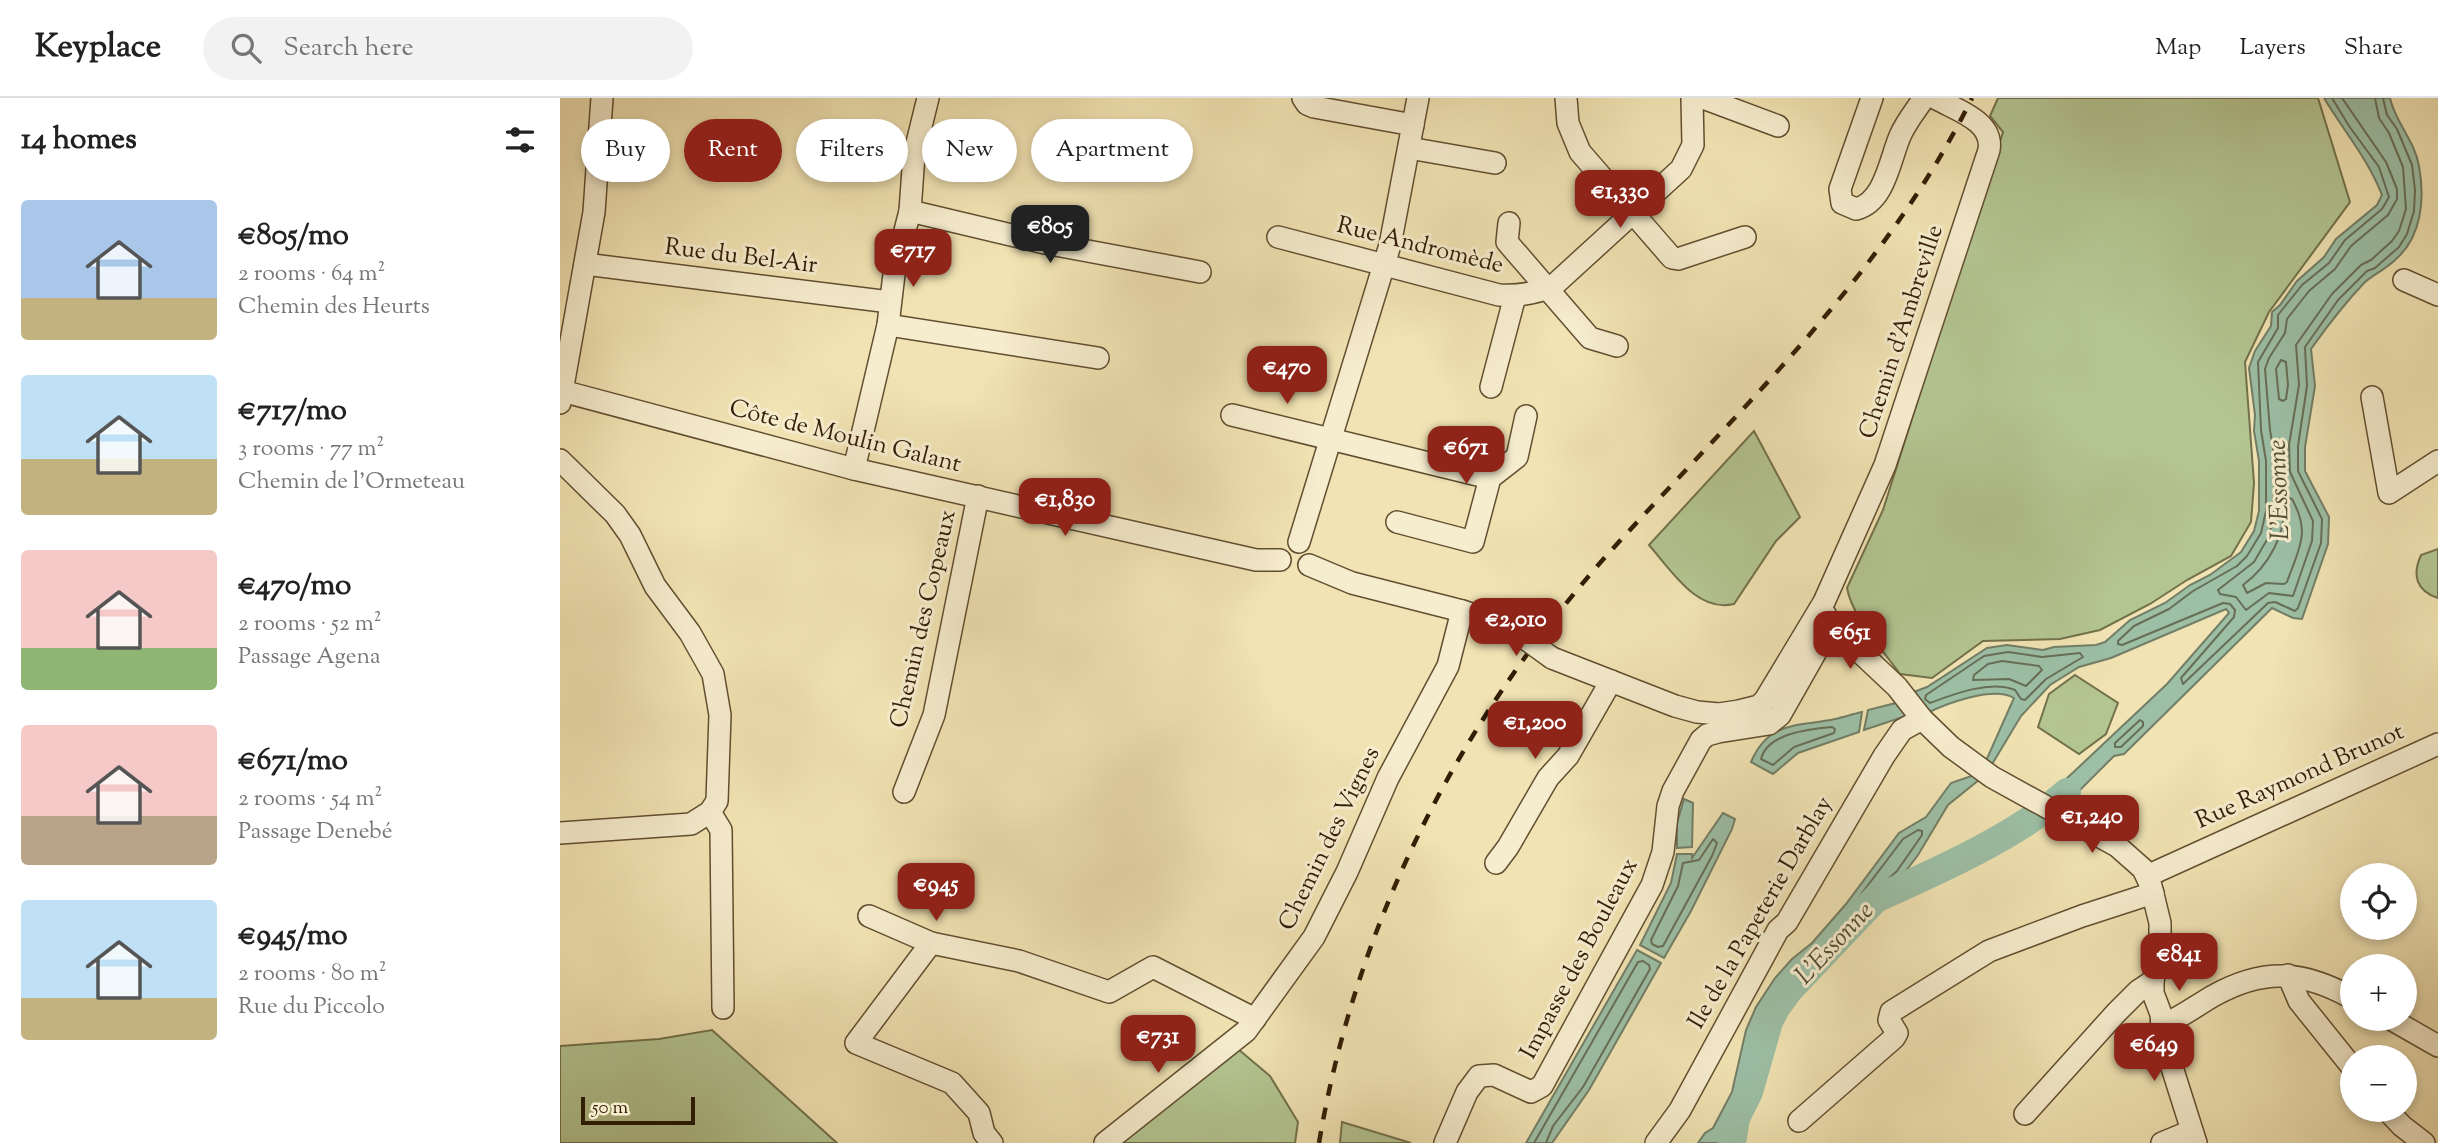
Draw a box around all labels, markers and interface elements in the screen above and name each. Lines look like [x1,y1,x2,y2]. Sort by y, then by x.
search box [203,17,693,80]
text: Keyplace [35,24,161,72]
icon: search [227,29,265,67]
text: Search here [283,30,414,67]
text: Map [2155,31,2201,65]
text: Layers [2239,31,2306,65]
text: Share [2344,31,2403,65]
text: 14 homes [21,119,137,162]
chip: Buy [581,119,670,182]
chip: Rent [684,119,782,182]
chip: Filters [796,119,908,182]
chip: New [922,119,1017,182]
chip: Apartment [1031,119,1193,182]
icon: filters [501,121,539,159]
pin: €1,330 [1563,170,1677,230]
text: €1,330 [1591,176,1649,209]
pin: €805 [1009,206,1091,265]
street label: Rue Andromède [1333,209,1507,283]
text: €805 [1027,211,1073,244]
text: €805/mo [238,215,349,258]
street label: Chemin d'Ambreville [1851,221,1953,443]
icon: home [77,228,161,312]
pin: €717 [872,230,954,289]
street label: Rue du Bel-Air [663,231,819,283]
text: €717 [891,235,936,268]
text: 2 rooms · 64 m² [238,258,385,291]
text: Chemin des Heurts [238,291,430,324]
pin: €470 [1246,346,1328,406]
text: €470 [1263,352,1311,385]
text: €717/mo [238,390,347,433]
street label: Côte de Moulin Galant [725,392,965,482]
icon: home [77,403,161,487]
pin: €671 [1425,426,1507,486]
text: €671 [1444,432,1488,465]
text: 3 rooms · 77 m² [238,433,384,466]
water label: L'Essonne [2260,439,2300,541]
text: Chemin de l'Ormeteau [238,466,465,499]
pin: €1,830 [1008,478,1122,538]
text: €1,830 [1035,484,1095,517]
street label: Chemin des Copeaux [882,506,966,732]
text: €470/mo [238,565,351,608]
icon: home [77,578,161,662]
pin: €2,010 [1459,598,1573,658]
text: €2,010 [1485,604,1547,637]
text: 2 rooms · 52 m² [238,608,381,641]
pin: €651 [1809,612,1891,671]
text: €651 [1829,617,1871,650]
text: Passage Agena [238,641,381,674]
pin: €1,200 [1478,702,1592,761]
text: €1,200 [1504,707,1566,740]
street label: Rue Raymond Brunot [2190,716,2410,838]
text: €671/mo [238,740,348,783]
street label: Chemin des Vignes [1271,742,1389,936]
icon: home [77,753,161,837]
text: 2 rooms · 54 m² [238,783,382,816]
street label: Ile de la Papeterie Darblay [1680,790,1842,1036]
pin: €1,240 [2035,796,2149,855]
text: €1,240 [2061,801,2123,834]
text: Passage Denebé [238,816,392,849]
street label: Impasse des Bouleaux [1513,852,1647,1066]
map controls [2340,863,2417,1122]
button: locate [2340,863,2417,940]
pin: €945 [895,864,977,923]
text: €945 [914,869,958,902]
water label: L'Essonne [1787,894,1883,994]
text: €945/mo [238,915,348,958]
icon: home [77,928,161,1012]
pin: €841 [2138,934,2220,993]
text: €841 [2157,939,2201,972]
button: + [2340,954,2417,1031]
text: 2 rooms · 80 m² [238,958,386,991]
text: Rue du Piccolo [238,991,385,1024]
pin: €731 [1117,1016,1199,1075]
text: €731 [1137,1021,1179,1054]
pin: €649 [2113,1024,2195,1083]
text: €649 [2130,1029,2178,1062]
button: − [2340,1045,2417,1122]
scale bar [581,1094,695,1126]
text: 50 m [592,1095,628,1122]

